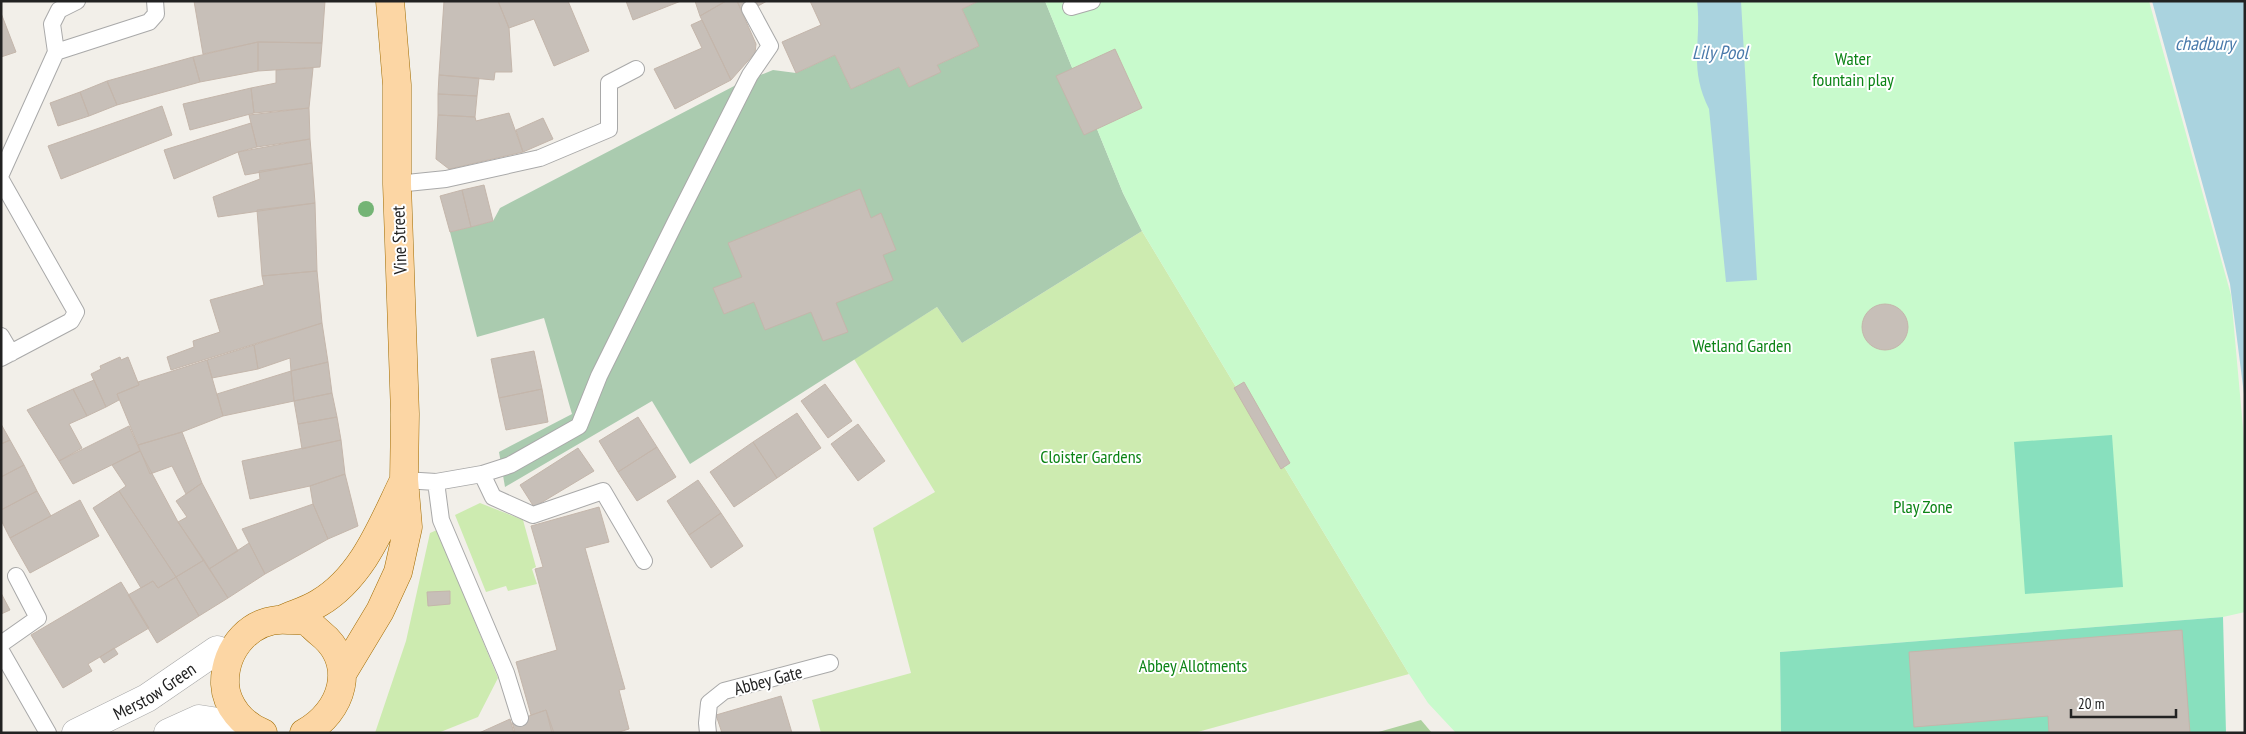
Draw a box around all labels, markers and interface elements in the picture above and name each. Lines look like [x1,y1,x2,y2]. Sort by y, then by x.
water label: chadbury [2175,31,2238,55]
water label: Lily Pool [1692,40,1750,64]
park label: Water fountain play [1812,47,1894,91]
street label: Vine Street [386,205,412,276]
park label: Wetland Garden [1693,334,1791,357]
park label: Cloister Gardens [1040,445,1142,468]
park label: Play Zone [1893,495,1953,518]
park label: Abbey Allotments [1139,654,1247,677]
street label: Merstow Green [109,657,200,725]
street label: Abbey Gate [731,660,805,700]
scale bar [2071,686,2176,718]
text: 20 m [2078,694,2104,713]

